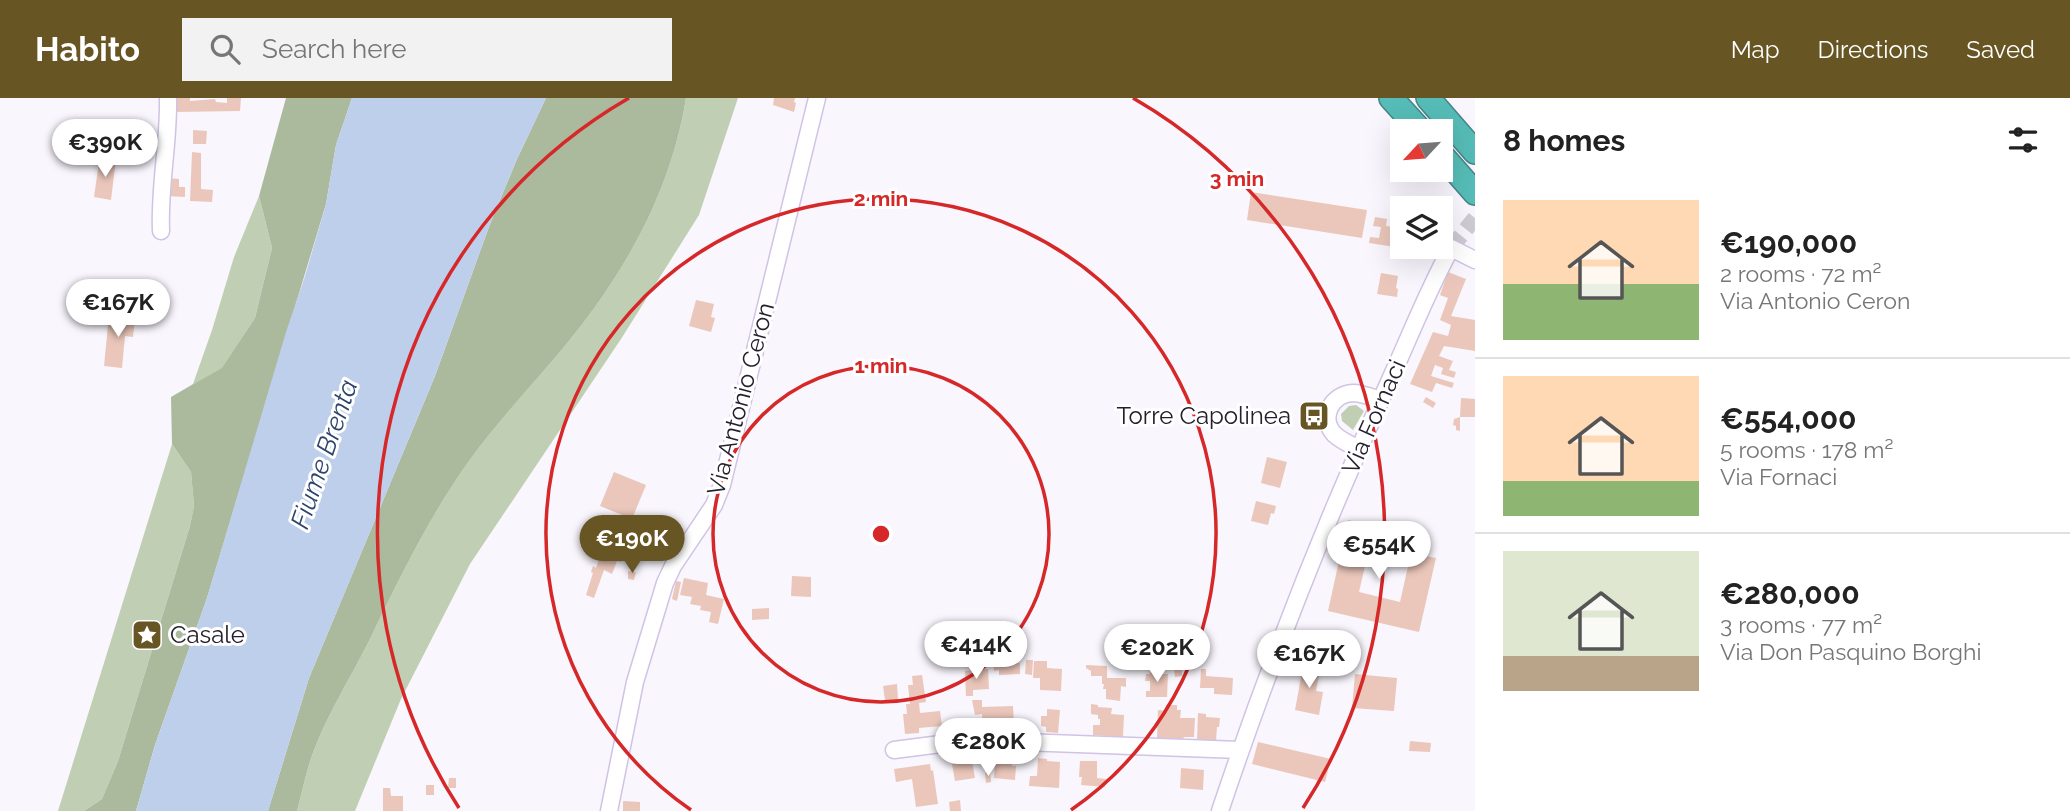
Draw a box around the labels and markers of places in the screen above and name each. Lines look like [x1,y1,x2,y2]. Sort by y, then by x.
pin: €390K [56,120,154,179]
pin: €167K [69,280,167,339]
bus stop icon: Torre Capolinea [1297,399,1331,433]
place label: Torre Capolinea [1117,401,1291,430]
pin: €190K [583,516,681,575]
centre of rings [869,522,893,546]
pin: €554K [1330,522,1428,581]
place icon: Casale [130,618,164,652]
place label: Casale [170,620,245,649]
pin: €414K [927,622,1025,681]
pin: €202K [1108,624,1206,684]
pin: €167K [1260,630,1358,690]
pin: €280K [939,718,1037,778]

